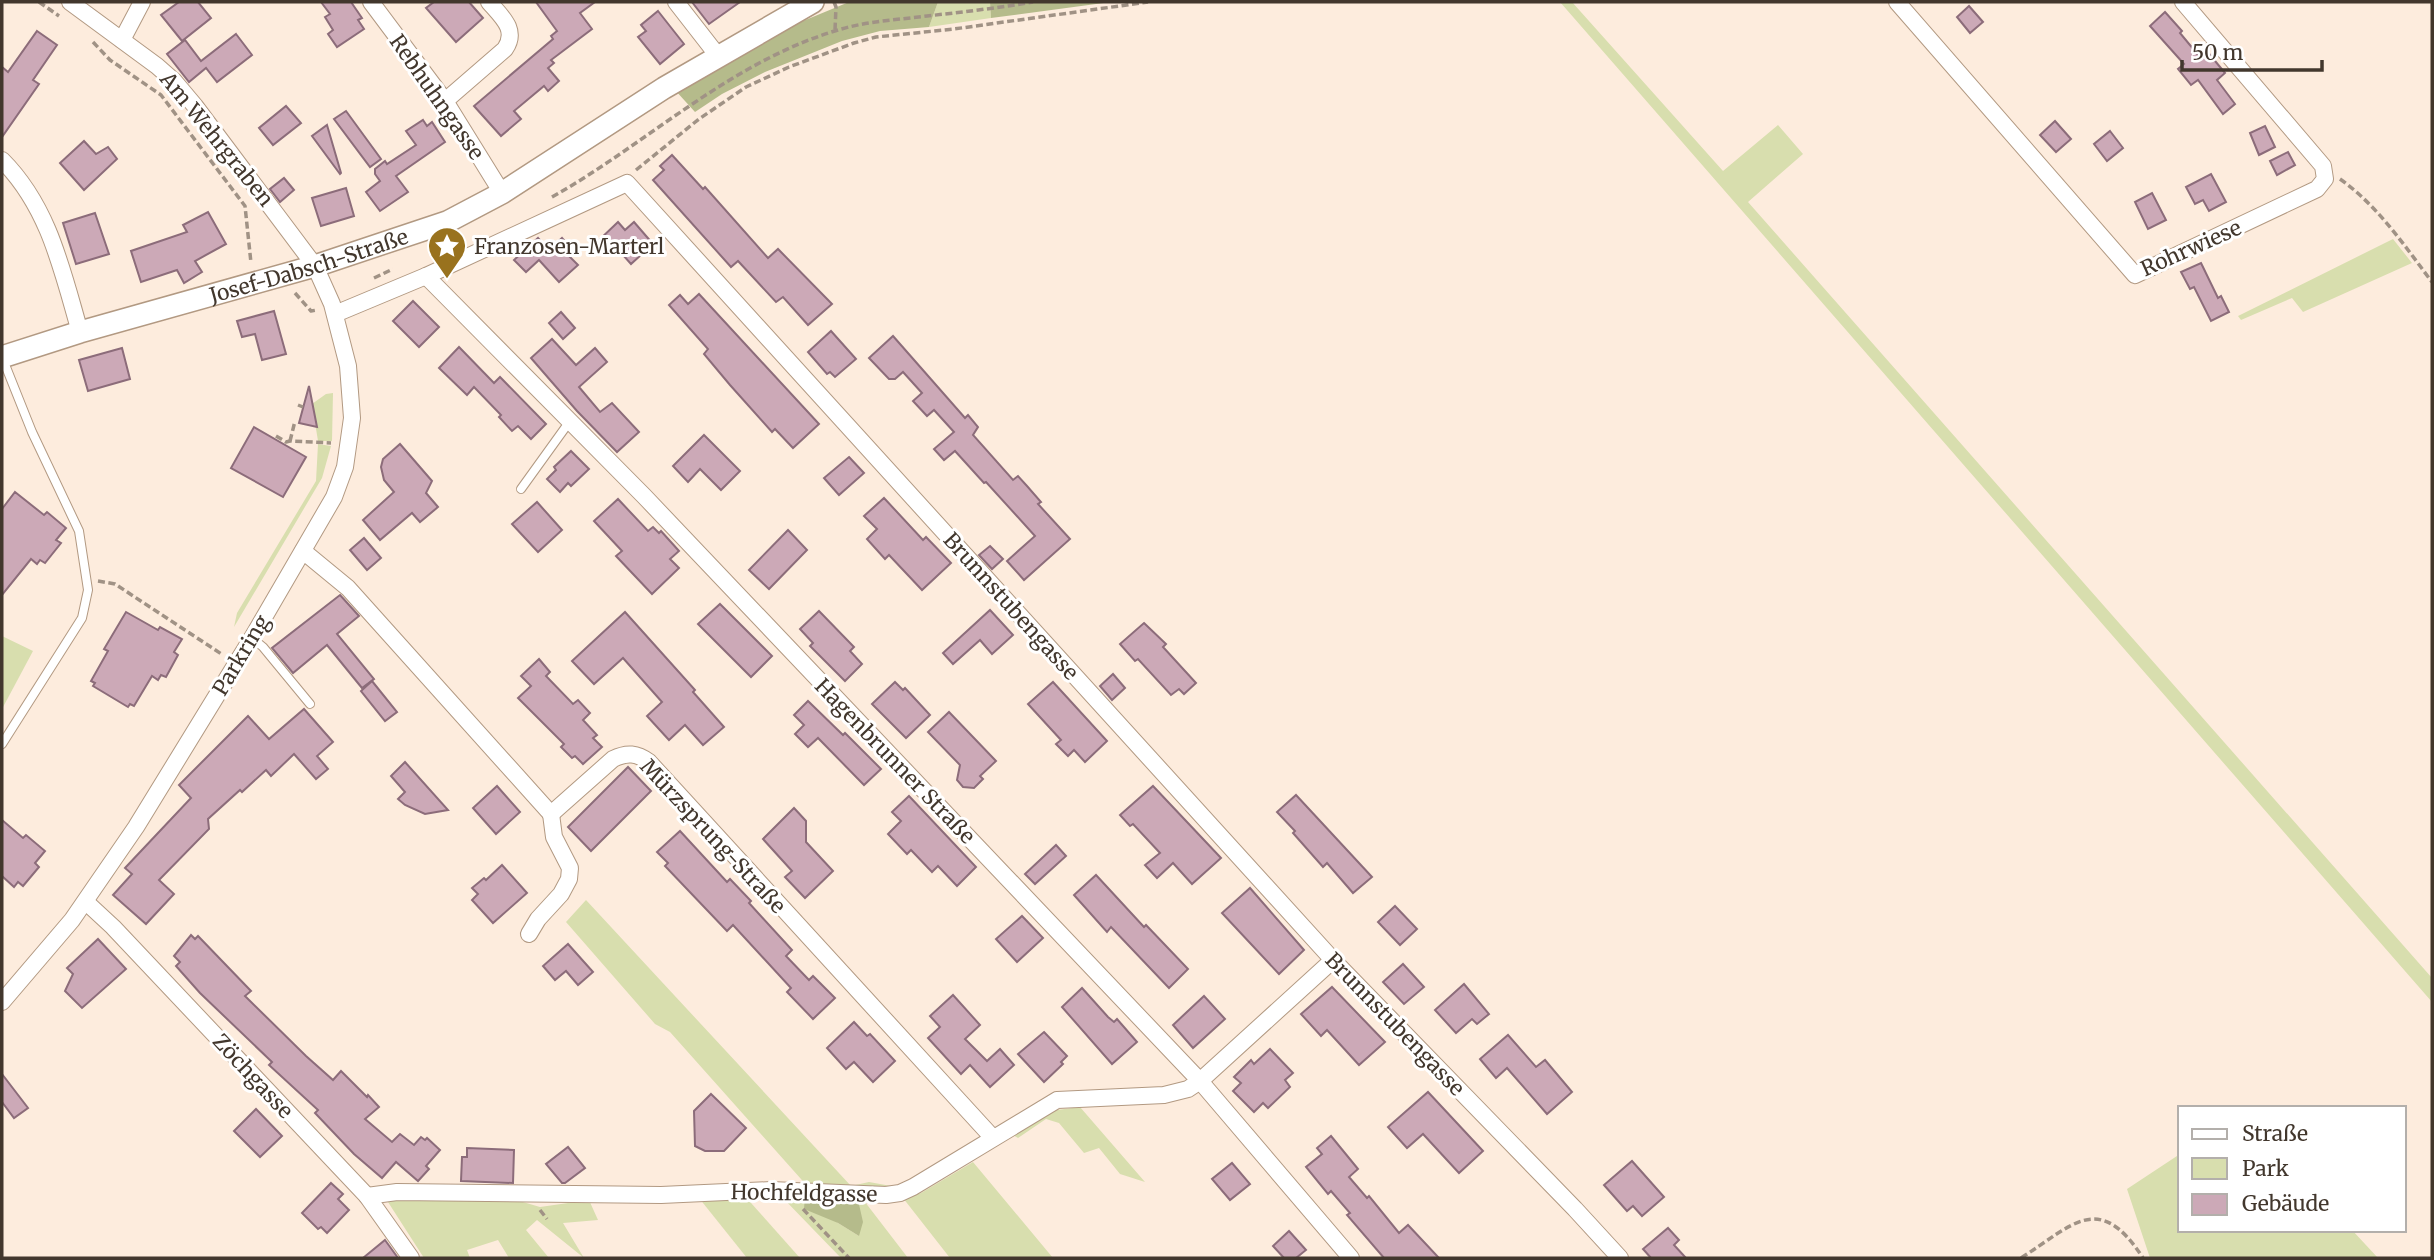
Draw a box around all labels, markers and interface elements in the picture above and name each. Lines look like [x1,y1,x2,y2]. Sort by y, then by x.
scale bar [2182,28,2322,72]
street label: Rebhuhngasse [384,29,490,165]
text: 50 m [2192,39,2243,66]
street label: Am Wehrgraben [154,65,280,212]
street label: Rohrwiese [2136,214,2246,282]
street label: Josef-Dabsch-Straße [205,222,411,309]
place icon: Franzosen-Marterl [426,225,468,280]
place label: Franzosen-Marterl [474,233,665,260]
street label: Brunnstubengasse [938,527,1084,685]
street label: Parkring [206,609,276,700]
street label: Hagenbrunner Straße [809,673,981,849]
street label: Mürzsprung-Straße [635,753,791,919]
street label: Brunnstubengasse [1320,947,1470,1101]
street label: Zöchgasse [207,1028,299,1124]
legend [2178,1106,2406,1232]
text: Straße [2242,1120,2308,1147]
text: Park [2242,1155,2289,1182]
street label: Hochfeldgasse [730,1178,878,1208]
text: Gebäude [2242,1190,2329,1217]

